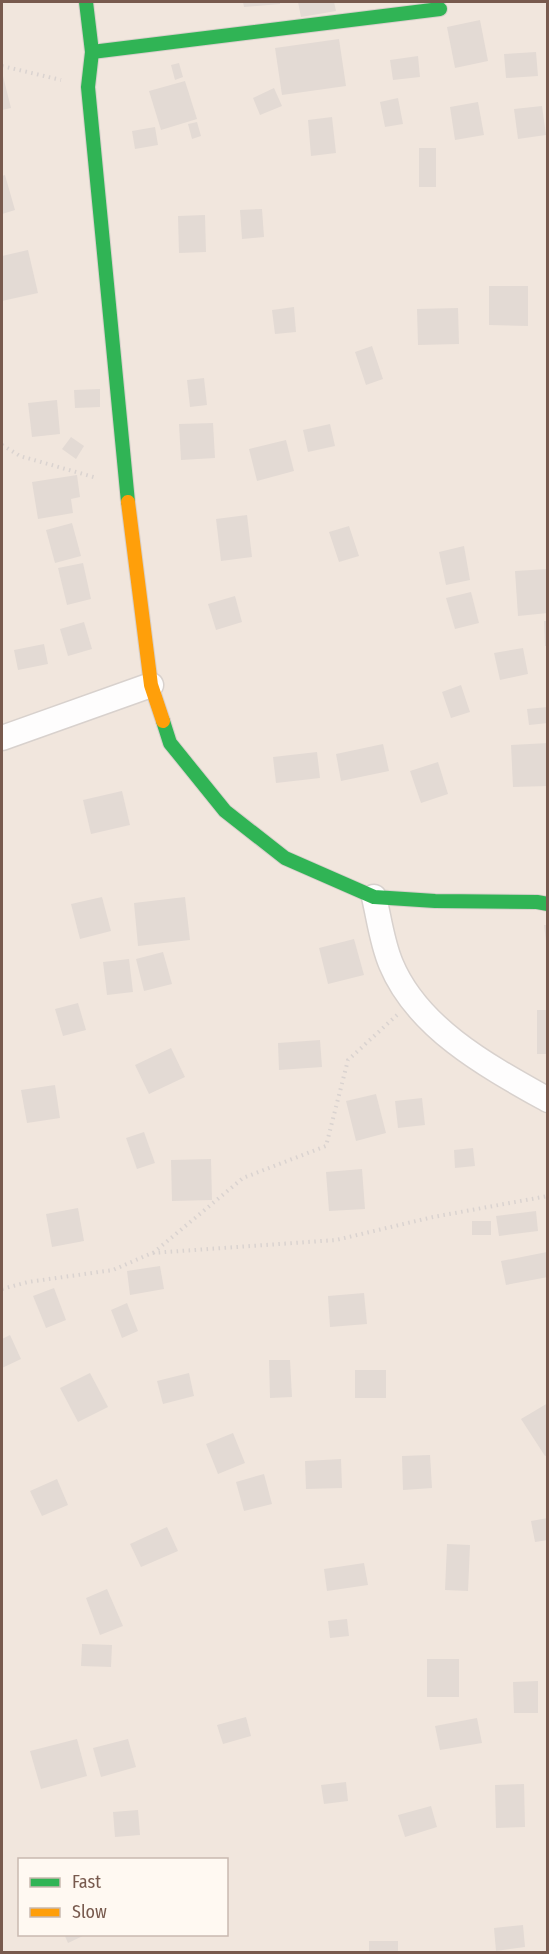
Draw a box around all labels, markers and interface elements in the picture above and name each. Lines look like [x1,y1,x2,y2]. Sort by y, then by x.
legend [18,1858,228,1936]
text: Fast [72,1871,101,1893]
text: Slow [72,1901,107,1923]

